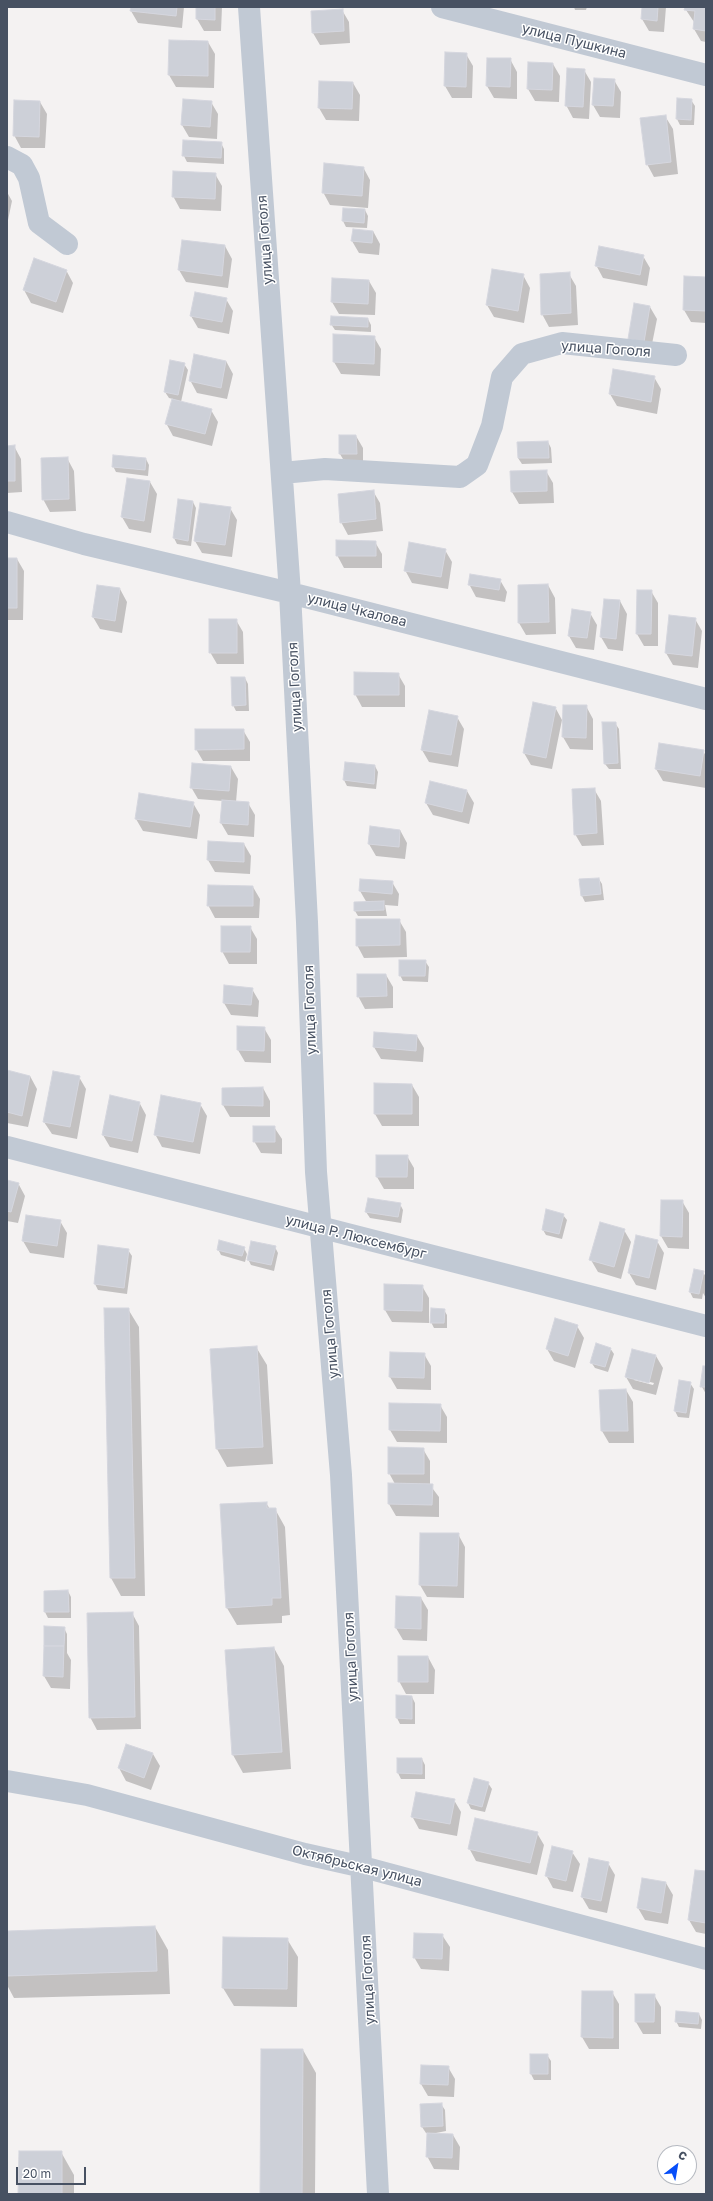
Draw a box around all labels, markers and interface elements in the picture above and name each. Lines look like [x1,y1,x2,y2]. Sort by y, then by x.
street label: улица Пушкина [520,20,628,62]
street label: улица Гоголя [253,195,277,285]
street label: улица Гоголя [561,337,651,361]
street label: улица Чкалова [305,589,409,631]
street label: улица Гоголя [284,642,306,732]
street label: улица Гоголя [300,965,320,1055]
street label: улица Р. Люксембург [284,1211,428,1263]
street label: улица Гоголя [318,1288,342,1380]
street label: улица Гоголя [340,1612,362,1702]
street label: Октябрьская улица [290,1842,424,1890]
street label: улица Гоголя [357,1935,379,2025]
north arrow [657,2145,697,2185]
text: С [676,2148,690,2163]
scale bar [18,2159,88,2185]
text: 20 m [23,2166,51,2181]

